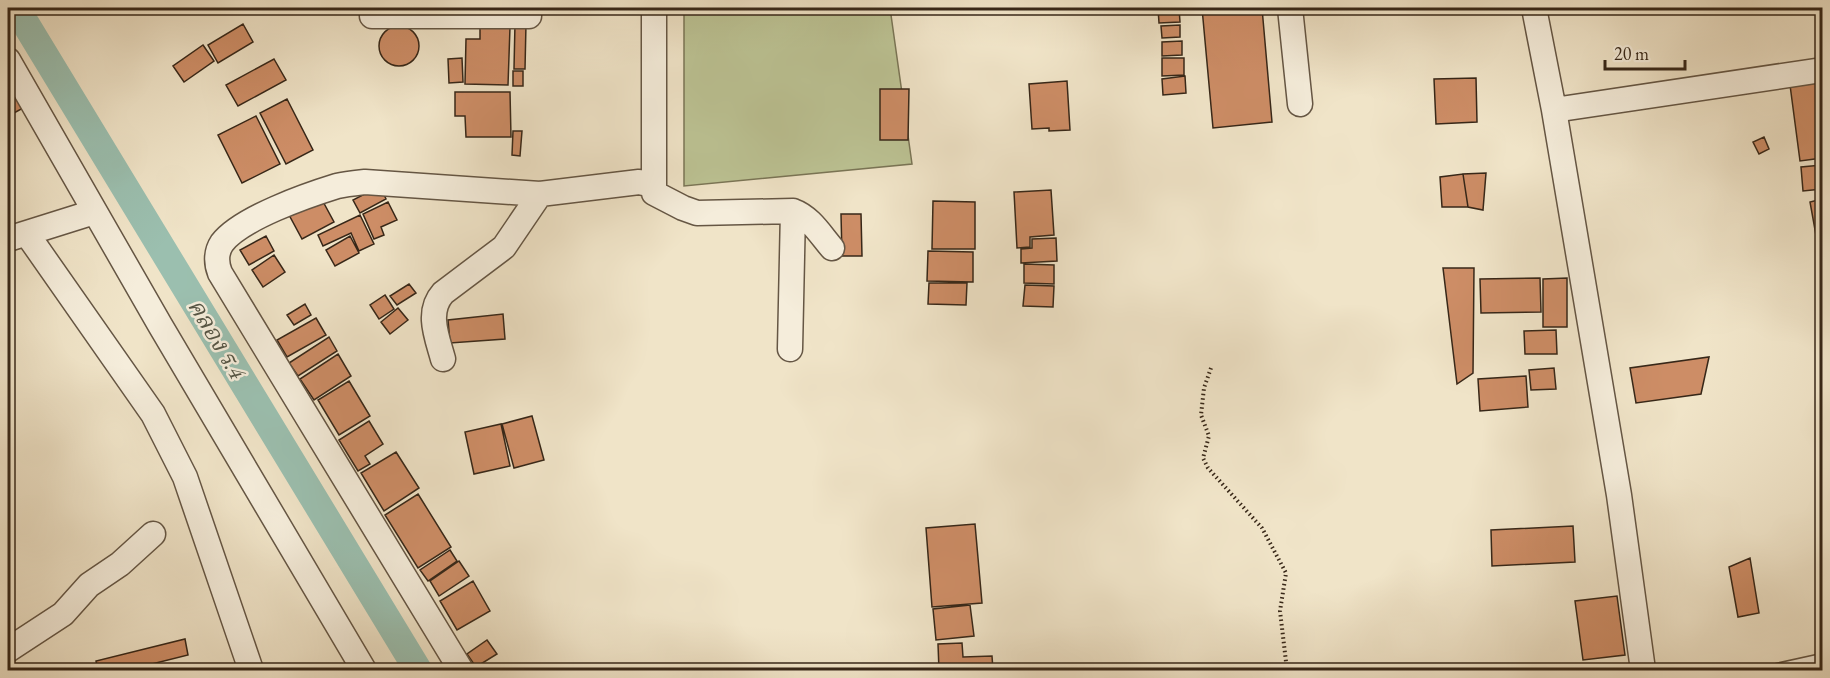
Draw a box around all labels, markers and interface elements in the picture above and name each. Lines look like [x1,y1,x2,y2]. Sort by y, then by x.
scale bar [1605,33,1684,71]
text: 20 m [1614,42,1649,65]
water label: คลอง ร.4 [181,293,254,385]

